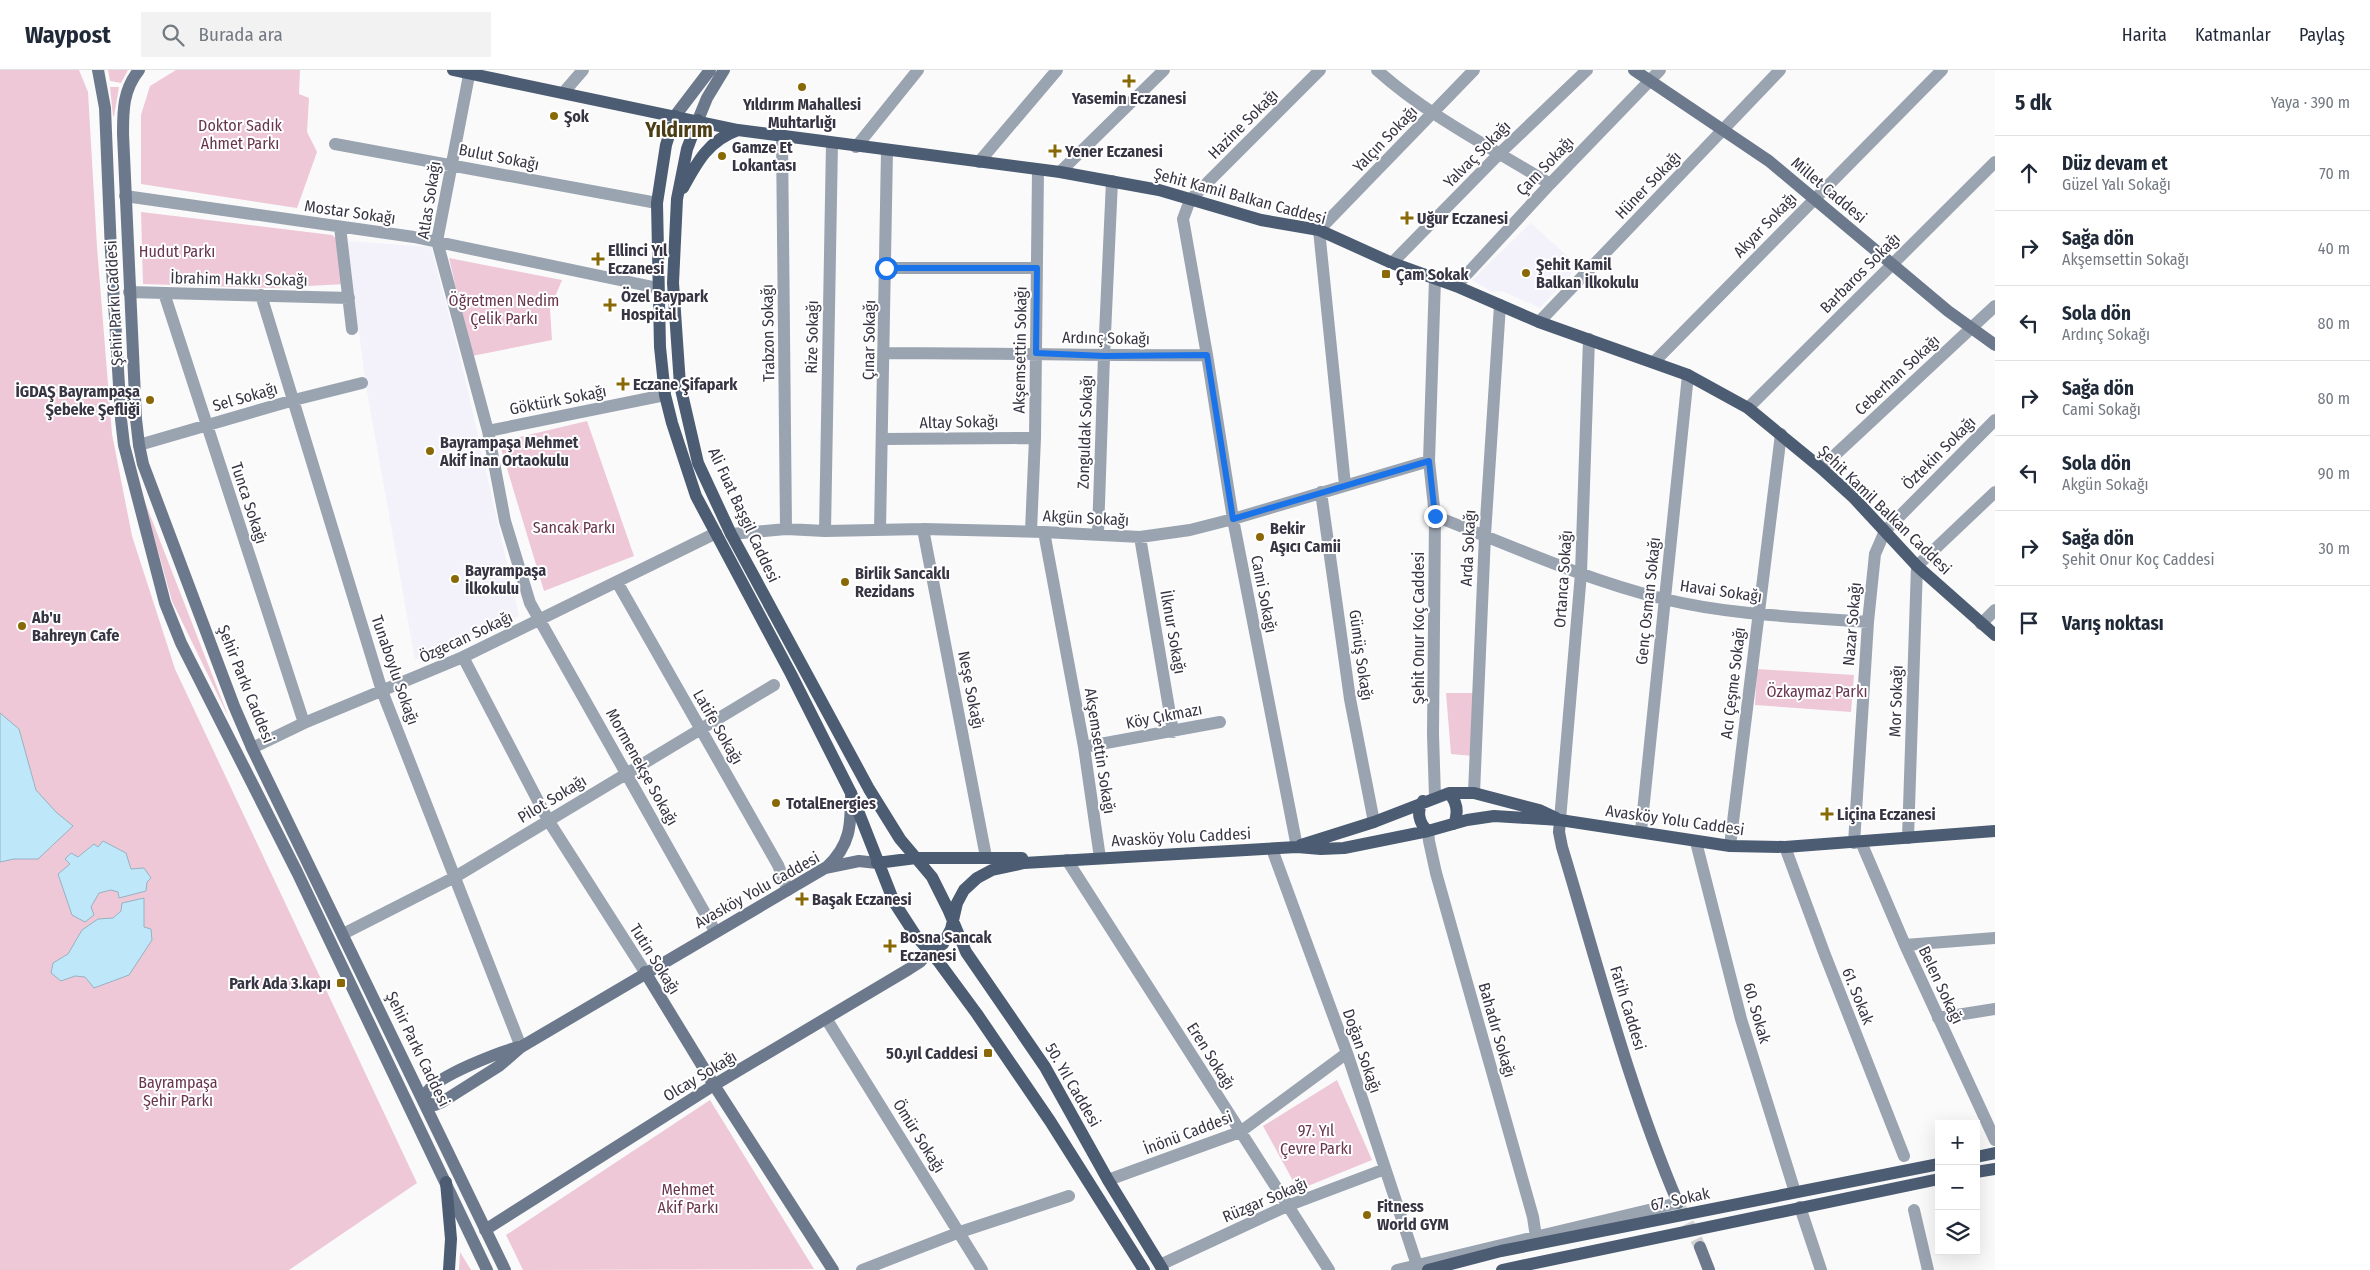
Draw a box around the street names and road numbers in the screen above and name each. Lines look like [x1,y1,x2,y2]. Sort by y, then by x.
street label: Hazine Sokağı [1204,85,1282,163]
street label: Yalçın Sokağı [1349,102,1421,176]
street label: Yalvaç Sokağı [1440,117,1514,191]
street label: Çam Sokağı [1512,133,1578,200]
street label: Bulut Sokağı [457,140,541,174]
street label: Hüner Sokağı [1611,147,1685,223]
street label: Millet Caddesi [1787,153,1871,227]
street label: Atlas Sokağı [413,160,445,240]
street label: Şehit Kamil Balkan Caddesi [1152,164,1328,228]
street label: Akyar Sokağı [1729,189,1801,261]
street label: Mostar Sokağı [303,196,397,228]
street label: Barbaros Sokağı [1816,229,1904,317]
street label: Şehir Parkı Caddesi [101,240,127,366]
street label: İbrahim Hakkı Sokağı [170,268,308,290]
street label: Trabzon Sokağı [758,284,778,382]
street label: Akşemsettin Sokağı [1009,286,1031,414]
street label: Rize Sokağı [802,300,822,374]
street label: Çınar Sokağı [859,300,880,380]
street label: Ardınç Sokağı [1062,328,1150,348]
street label: Ceberhan Sokağı [1851,331,1943,419]
street label: Zonguldak Sokağı [1074,375,1096,489]
street label: Sel Sokağı [210,379,280,415]
street label: Göktürk Sokağı [508,381,608,419]
street label: Altay Sokağı [919,412,999,432]
street label: Öztekin Sokağı [1898,412,1980,494]
street label: Şehit Kamil Balkan Caddesi [1815,442,1955,578]
street label: Ali Fuat Başgil Caddesi [704,445,784,585]
street label: Tunca Sokağı [227,460,271,546]
street label: Akgün Sokağı [1042,506,1130,530]
street label: Arda Sokağı [1457,509,1479,587]
street label: Ortanca Sokağı [1550,529,1576,629]
street label: Genç Osman Sokağı [1632,536,1664,666]
street label: Şehit Onur Koç Caddesi [1409,552,1428,704]
street label: Cami Sokağı [1247,554,1281,634]
street label: Havai Sokağı [1679,576,1763,606]
street label: Nazar Sokağı [1839,581,1865,667]
street label: İlknur Sokağı [1156,589,1190,675]
street label: Özgecan Sokağı [416,607,516,667]
street label: Gümüş Sokağı [1345,608,1377,702]
street label: Tunaboylu Sokağı [367,613,423,727]
street label: Şehir Parkı Caddesi [214,622,278,746]
street label: Acı Çeşme Sokağı [1717,626,1750,740]
street label: Neşe Sokağı [954,649,988,731]
street label: Mor Sokağı [1885,665,1907,737]
street label: Latife Sokağı [689,686,747,768]
street label: Akşemsettin Sokağı [1081,687,1119,815]
street label: Köy Çıkmazı [1124,699,1204,734]
street label: Mormenekşe Sokağı [602,705,682,829]
street label: Pilot Sokağı [514,771,590,827]
street label: Avasköy Yolu Caddesi [1604,801,1746,839]
street label: Avasköy Yolu Caddesi [1111,824,1251,850]
street label: Avasköy Yolu Caddesi [691,848,823,932]
street label: Tutin Sokağı [626,920,684,998]
street label: Belen Sokağı [1915,943,1967,1027]
street label: Fatih Caddesi [1606,964,1650,1052]
street label: 61. Sokak [1838,965,1878,1028]
street label: Bahadır Sokağı [1474,980,1520,1080]
street label: 60. Sokak [1739,980,1775,1046]
street label: Şehir Parkı Caddesi [382,988,454,1110]
street label: Doğan Sokağı [1339,1006,1385,1096]
street label: Eren Sokağı [1183,1019,1239,1093]
street label: 50. Yıl Caddesi [1041,1040,1105,1130]
street label: Olcay Sokağı [660,1047,740,1105]
street label: Ömür Sokağı [889,1096,949,1176]
street label: İnönü Caddesi [1141,1107,1235,1159]
street label: Rüzgar Sokağı [1220,1174,1310,1226]
street label: 67. Sokak [1649,1183,1712,1215]

